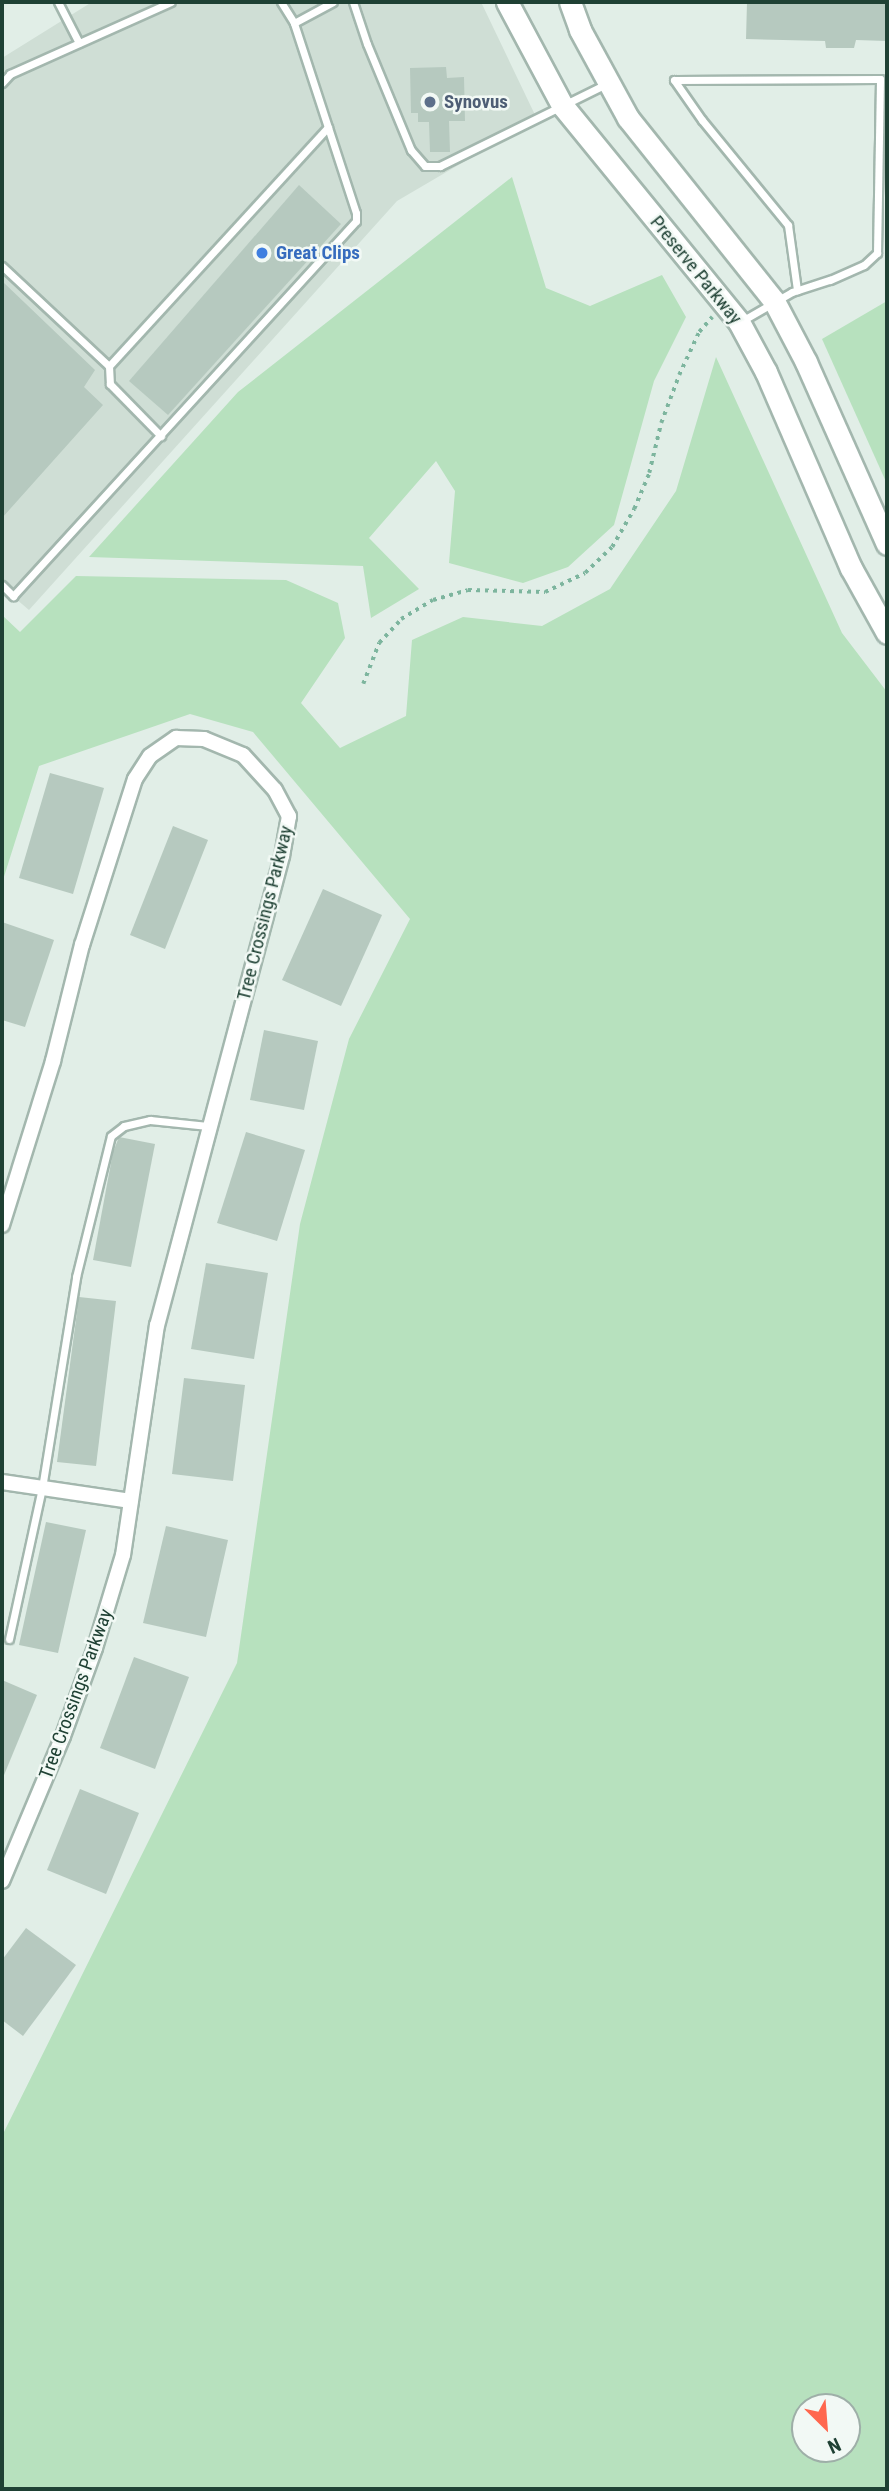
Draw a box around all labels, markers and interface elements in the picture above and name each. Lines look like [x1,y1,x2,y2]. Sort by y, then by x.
place label: Synovus [444,91,508,113]
marker: Synovus [422,94,438,110]
street label: Preserve Parkway [645,211,747,329]
place label: Great Clips [276,242,360,264]
marker: Great Clips [254,245,270,261]
street label: Tree Crossings Parkway [232,823,298,1003]
street label: Tree Crossings Parkway [35,1606,117,1782]
north arrow [791,2393,861,2463]
text: N [824,2433,844,2459]

